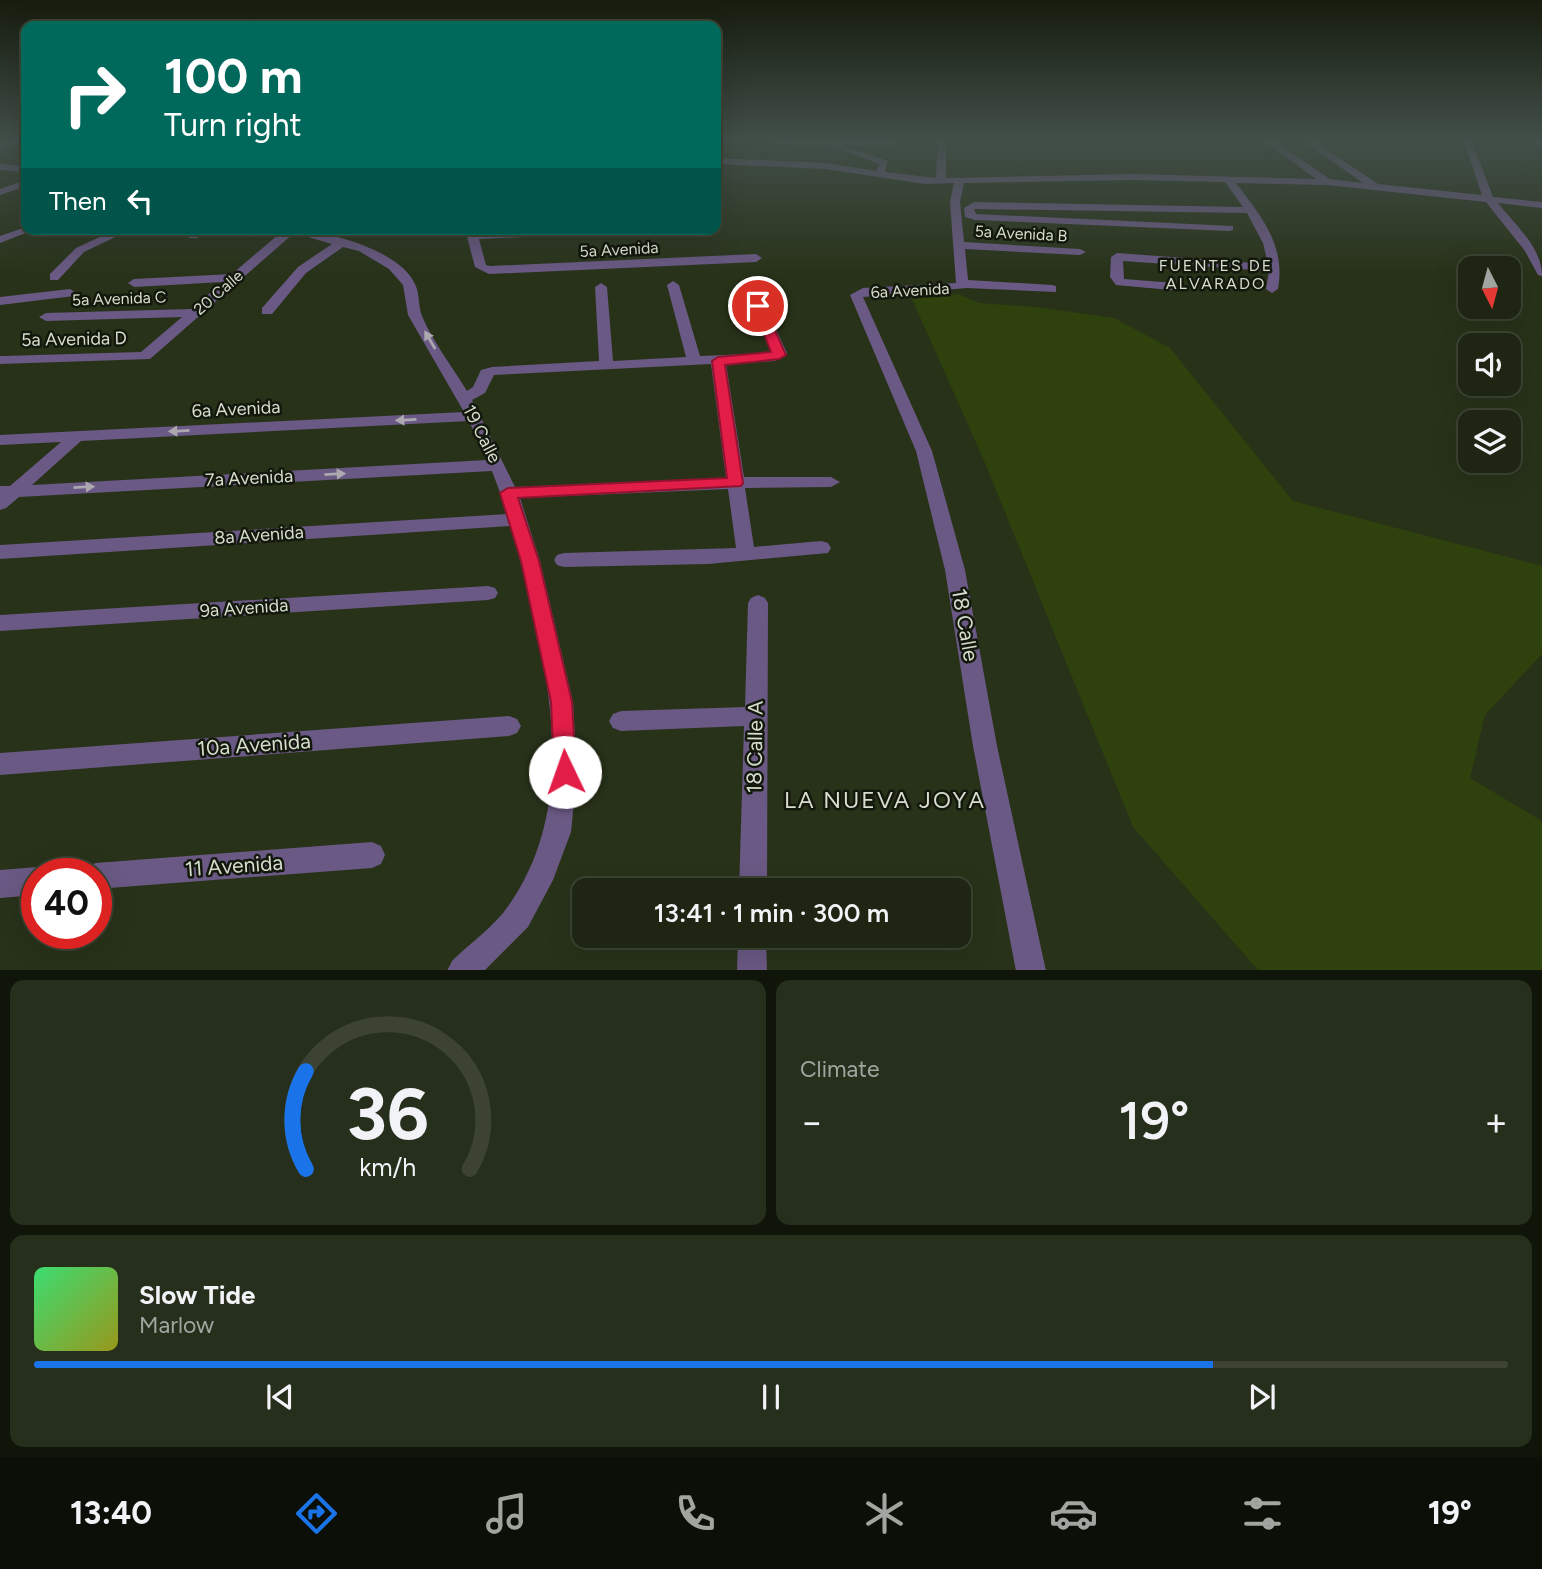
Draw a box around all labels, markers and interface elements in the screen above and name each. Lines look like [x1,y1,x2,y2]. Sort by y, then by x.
text: 100 m [164,46,303,105]
icon: right [49,49,140,140]
text: Turn right [164,106,302,144]
icon: left [121,182,159,220]
text: Then [49,185,107,217]
street label: 5a Avenida B [974,222,1068,245]
street label: 5a Avenida [579,238,659,261]
district label: FUENTES DE ALVARADO [1159,256,1273,293]
north arrow [1458,256,1521,318]
map controls [1458,256,1521,473]
street label: 20 Calle [190,266,247,319]
pin [728,276,788,336]
street label: 6a Avenida [870,279,950,302]
street label: 5a Avenida C [71,287,167,310]
icon: arrive [739,287,777,325]
street label: 5a Avenida D [21,327,127,351]
one-way arrow [424,331,436,350]
button: sound [1458,333,1521,396]
street label: 6a Avenida [191,396,281,422]
street label: 19 Calle [458,401,506,467]
button: layers [1458,410,1521,473]
one-way arrow [395,414,417,425]
one-way arrow [167,426,189,437]
street label: 7a Avenida [204,465,294,491]
one-way arrow [324,468,346,479]
one-way arrow [73,482,95,493]
street label: 8a Avenida [214,521,304,549]
street label: 18 Calle [947,587,984,663]
street label: 9a Avenida [199,594,289,622]
street label: 18 Calle A [741,700,768,794]
street label: 10a Avenida [196,728,312,761]
position arrow [528,735,602,809]
district label: LA NUEVA JOYA [784,786,986,814]
street label: 11 Avenida [184,850,284,881]
speed limit sign: 40 [21,858,112,949]
text: 13:41 · 1 min · 300 m [654,897,889,929]
text: Climate [800,1055,879,1083]
text: 36 [347,1070,429,1157]
text: 19° [1118,1090,1190,1152]
text: − [800,1099,824,1145]
text: + [1484,1099,1508,1145]
text: km/h [359,1151,417,1181]
text: Slow Tide [139,1279,255,1311]
text: Marlow [139,1311,214,1339]
icon: previous [261,1378,299,1416]
icon: pause [752,1378,790,1416]
icon: next [1243,1378,1281,1416]
icon: directions [292,1489,341,1538]
icon: music [482,1489,531,1538]
icon: phone [671,1489,720,1538]
icon: climate [860,1489,909,1538]
icon: car [1049,1489,1098,1538]
icon: filters [1238,1489,1287,1538]
text: 13:40 [70,1494,152,1532]
text: 19° [1428,1494,1472,1532]

